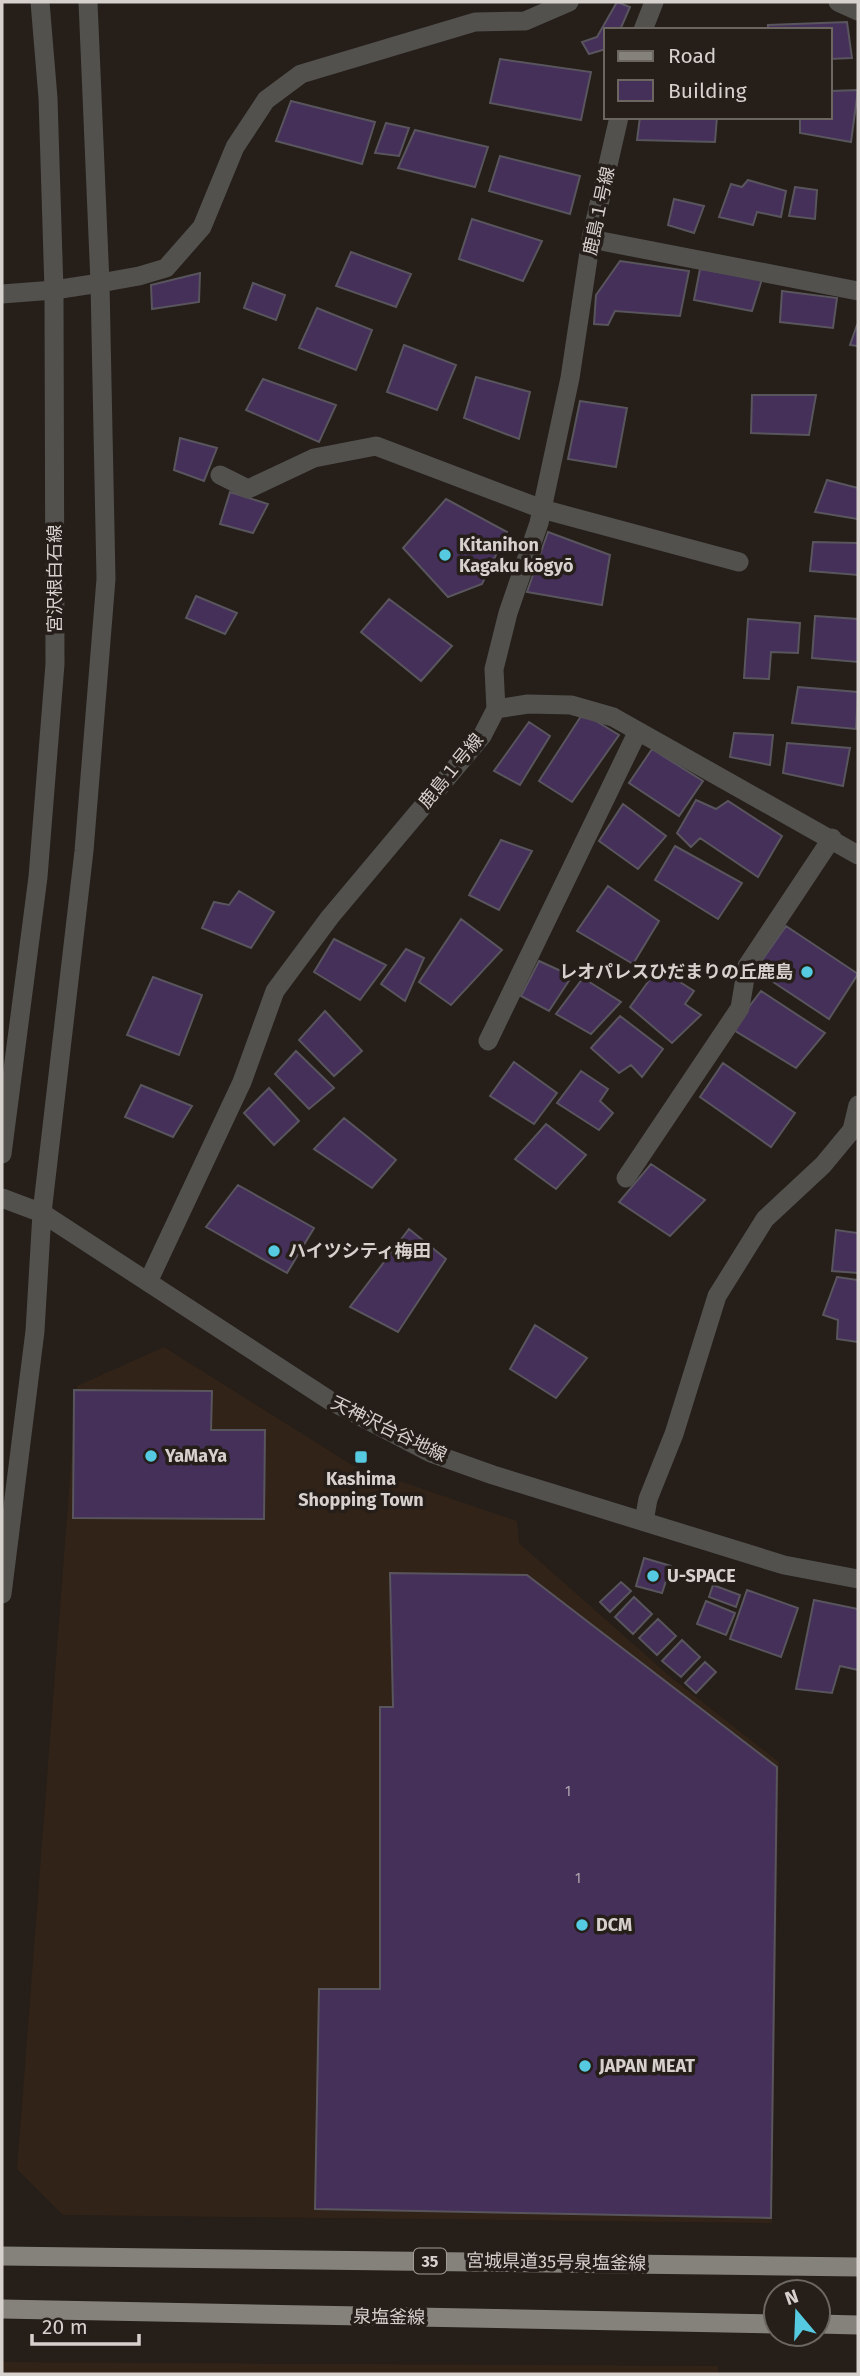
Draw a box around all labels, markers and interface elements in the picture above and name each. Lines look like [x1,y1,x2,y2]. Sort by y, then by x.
legend [604,28,832,119]
text: Road [668,43,716,69]
text: Building [668,78,747,104]
street label: 鹿島１号線 [579,165,619,257]
street label: 宮沢根白石線 [44,525,66,633]
place label: Kitanihon Kagaku kōgyō [459,534,573,577]
marker: Kitanihon Kagaku kōgyō [437,547,453,563]
street label: 鹿島１号線 [414,729,488,813]
place label: レオパレスひだまりの丘鹿島 [559,961,793,983]
marker: レオパレスひだまりの丘鹿島 [799,964,815,980]
place label: ハイツシティ梅田 [288,1240,431,1262]
marker: ハイツシティ梅田 [266,1243,282,1259]
street label: 天神沢台谷地線 [328,1391,450,1467]
place label: YaMaYa [164,1445,227,1467]
marker: YaMaYa [143,1448,159,1464]
marker: Kashima Shopping Town [353,1449,369,1465]
place label: Kashima Shopping Town [298,1468,424,1511]
place label: U-SPACE [667,1565,736,1587]
marker: U-SPACE [645,1568,661,1584]
house number: 1 [565,1783,571,1800]
house number: 1 [575,1870,581,1887]
place label: DCM [596,1914,632,1936]
marker: DCM [574,1917,590,1933]
place label: JAPAN MEAT [598,2055,695,2077]
marker: JAPAN MEAT [577,2058,593,2074]
road number: 35 [414,2248,446,2274]
street label: 宮城県道35号泉塩釜線 [466,2249,646,2275]
north arrow [762,2278,832,2348]
text: N [782,2284,801,2310]
scale bar [32,2302,138,2346]
street label: 泉塩釜線 [353,2305,425,2329]
text: 20 m [42,2314,88,2340]

